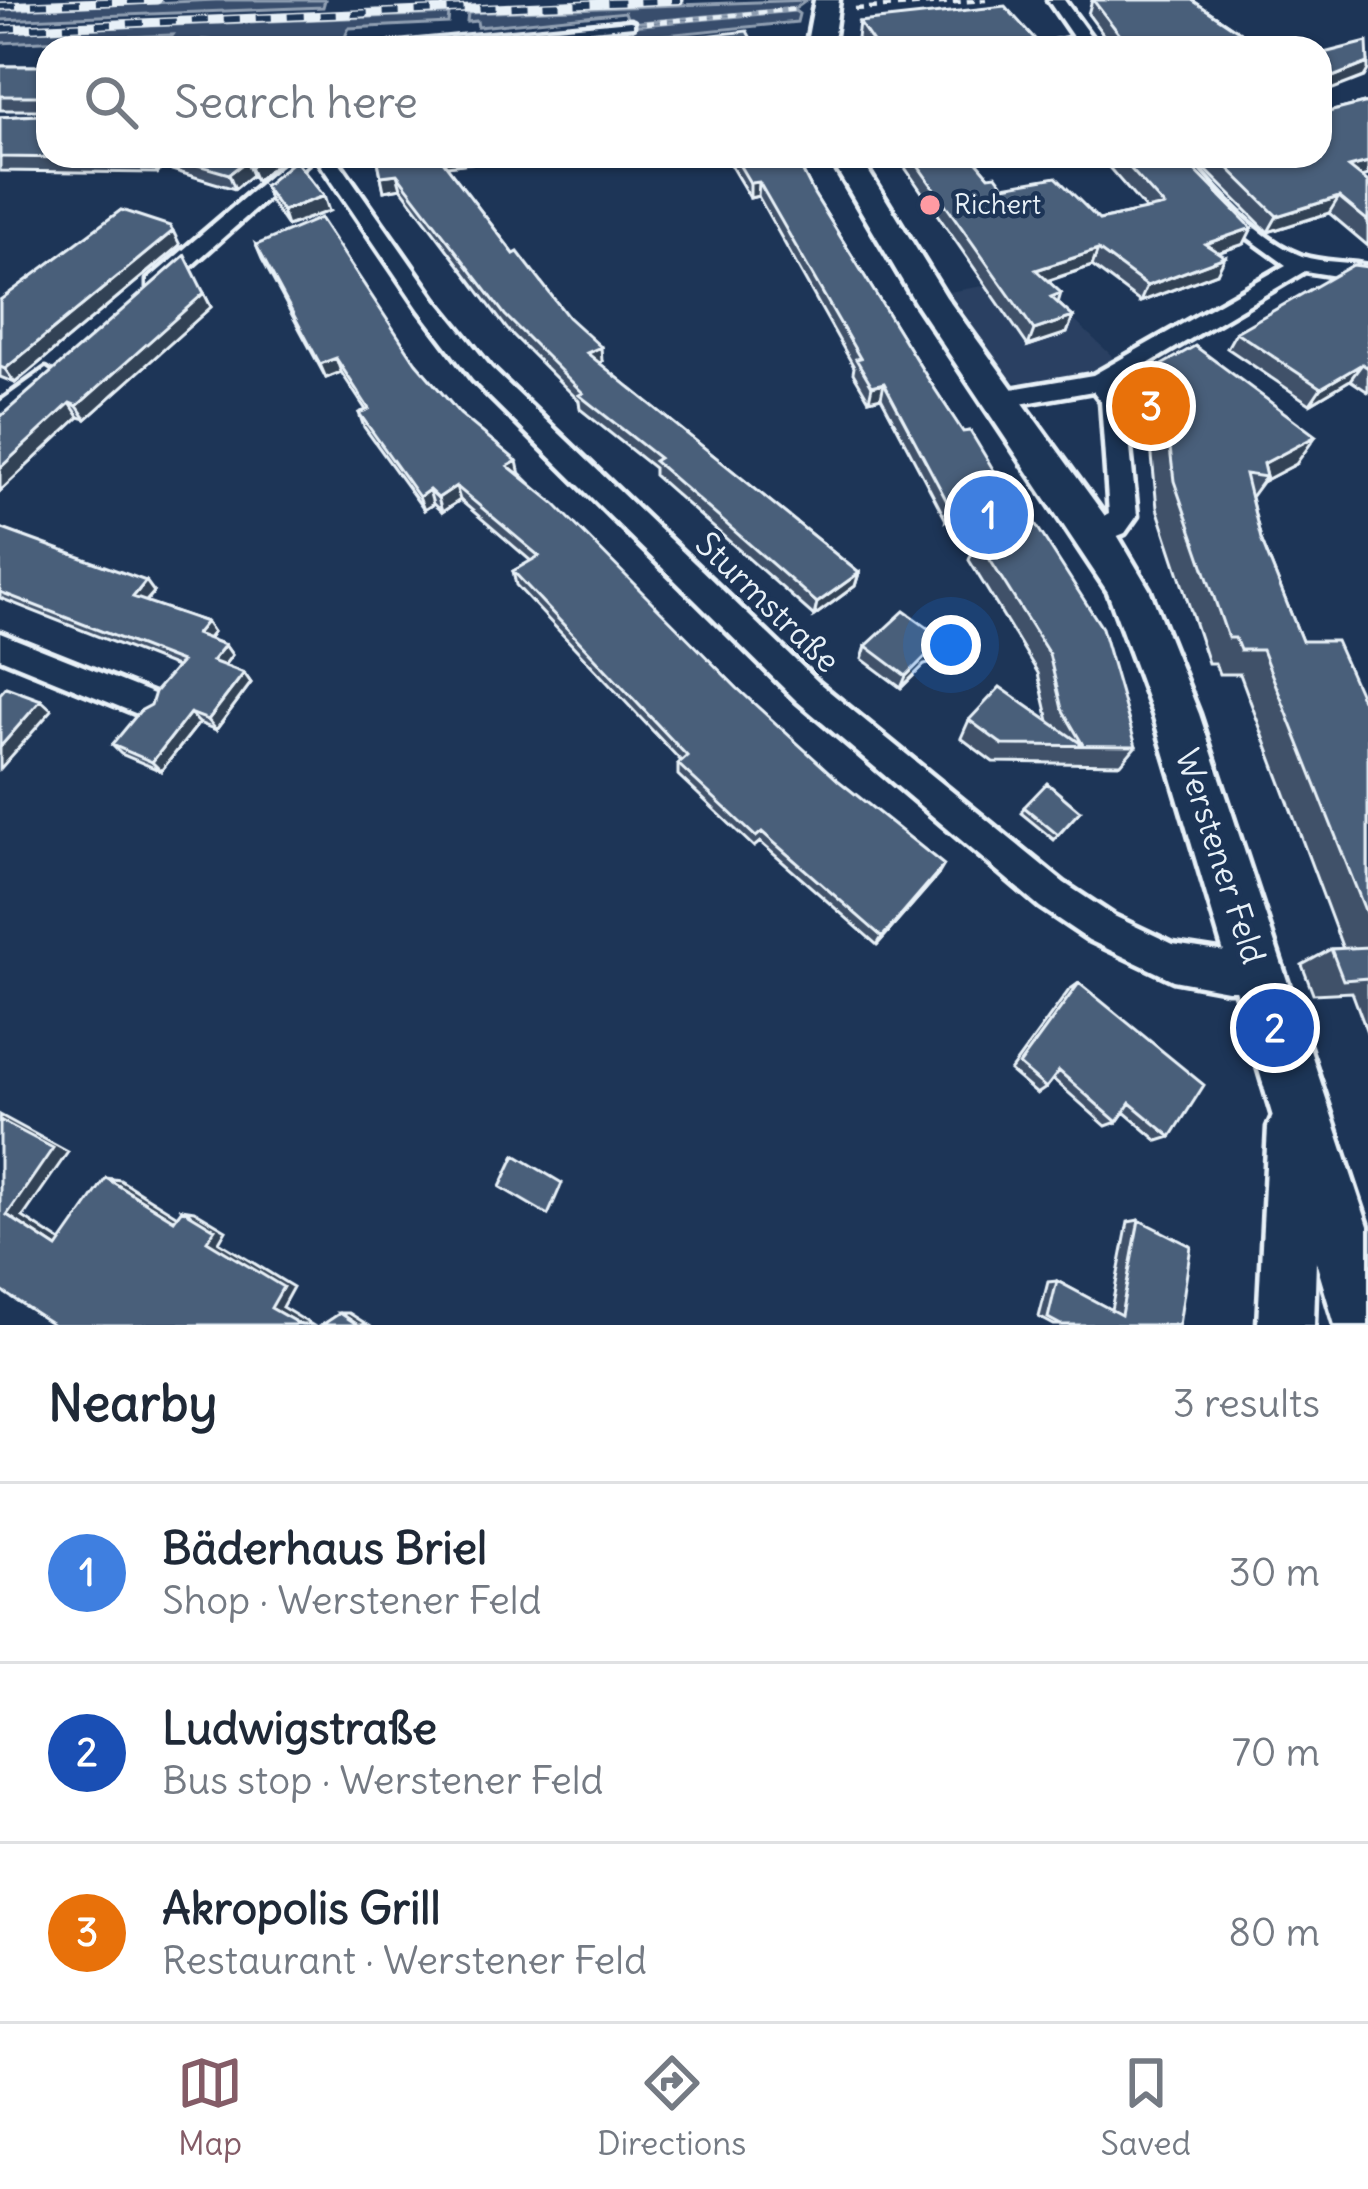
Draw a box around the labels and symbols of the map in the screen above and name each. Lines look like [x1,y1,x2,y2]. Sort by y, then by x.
place label: Richert [954,187,1041,221]
marker: Richert [917,192,943,218]
pin: 3 [1112,361,1190,451]
pin: 1 [950,470,1028,560]
street label: Sturmstraße [687,523,849,681]
your location [921,615,981,675]
street label: Werstener Feld [1167,743,1275,969]
pin: 2 [1236,983,1314,1073]

